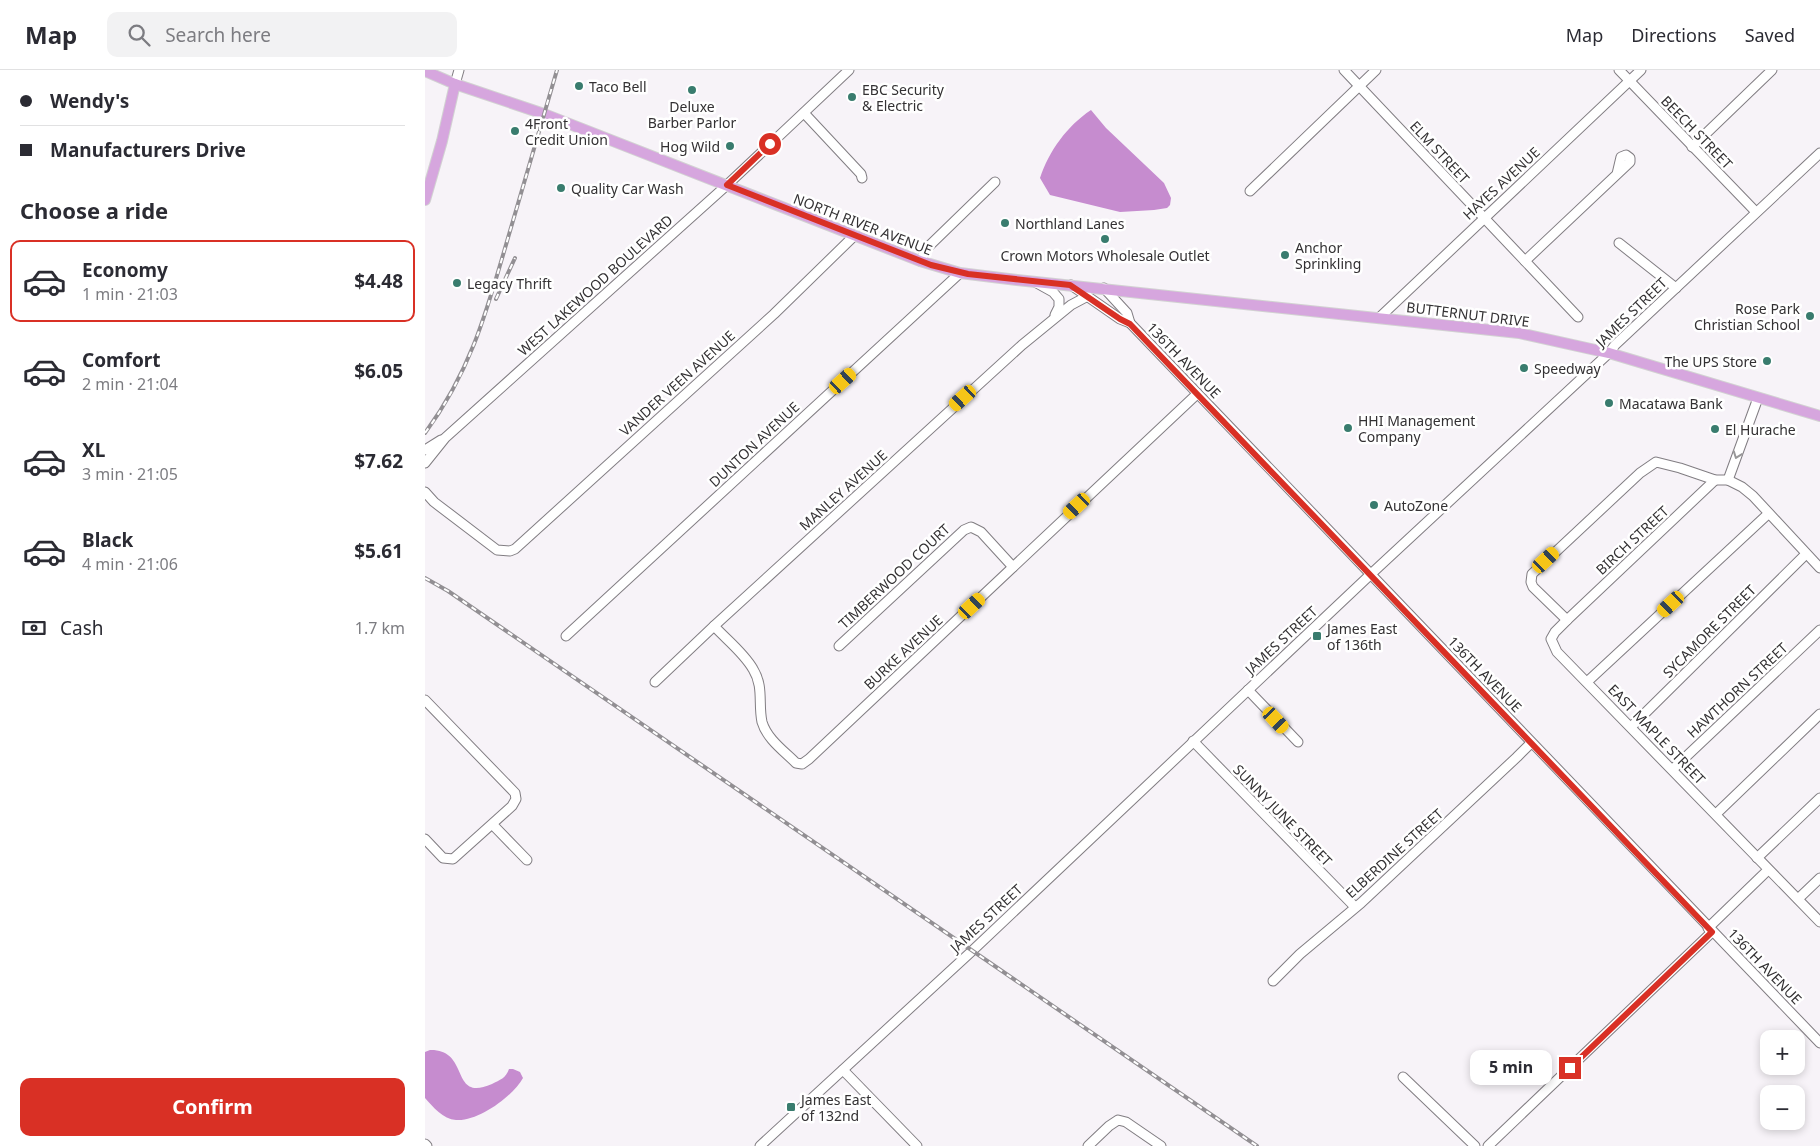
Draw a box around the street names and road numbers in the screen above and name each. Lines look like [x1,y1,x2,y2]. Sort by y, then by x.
street label: BEECH STREET [1657,91,1737,173]
street label: ELM STREET [1406,117,1474,188]
street label: HAYES AVENUE [1458,142,1544,224]
street label: NORTH RIVER AVENUE [791,189,935,259]
street label: WEST LAKEWOOD BOULEVARD [513,210,677,360]
street label: JAMES STREET [1590,273,1671,352]
street label: BUTTERNUT DRIVE [1405,297,1531,331]
street label: 136TH AVENUE [1143,318,1225,402]
street label: VANDER VEEN AVENUE [615,326,739,440]
street label: DUNTON AVENUE [705,397,803,491]
street label: MANLEY AVENUE [795,445,891,535]
street label: BIRCH STREET [1592,501,1673,579]
street label: TIMBERWOOD COURT [834,519,954,633]
street label: SYCAMORE STREET [1658,580,1760,682]
street label: JAMES STREET [1239,601,1321,680]
street label: BURKE AVENUE [859,610,947,694]
street label: 136TH AVENUE [1444,632,1526,716]
street label: HAWTHORN STREET [1682,638,1792,742]
street label: EAST MAPLE STREET [1604,680,1710,788]
street label: SUNNY JUNE STREET [1229,760,1337,870]
street label: ELBERDINE STREET [1341,804,1447,902]
street label: JAMES STREET [944,879,1026,958]
street label: 136TH AVENUE [1724,924,1806,1008]

